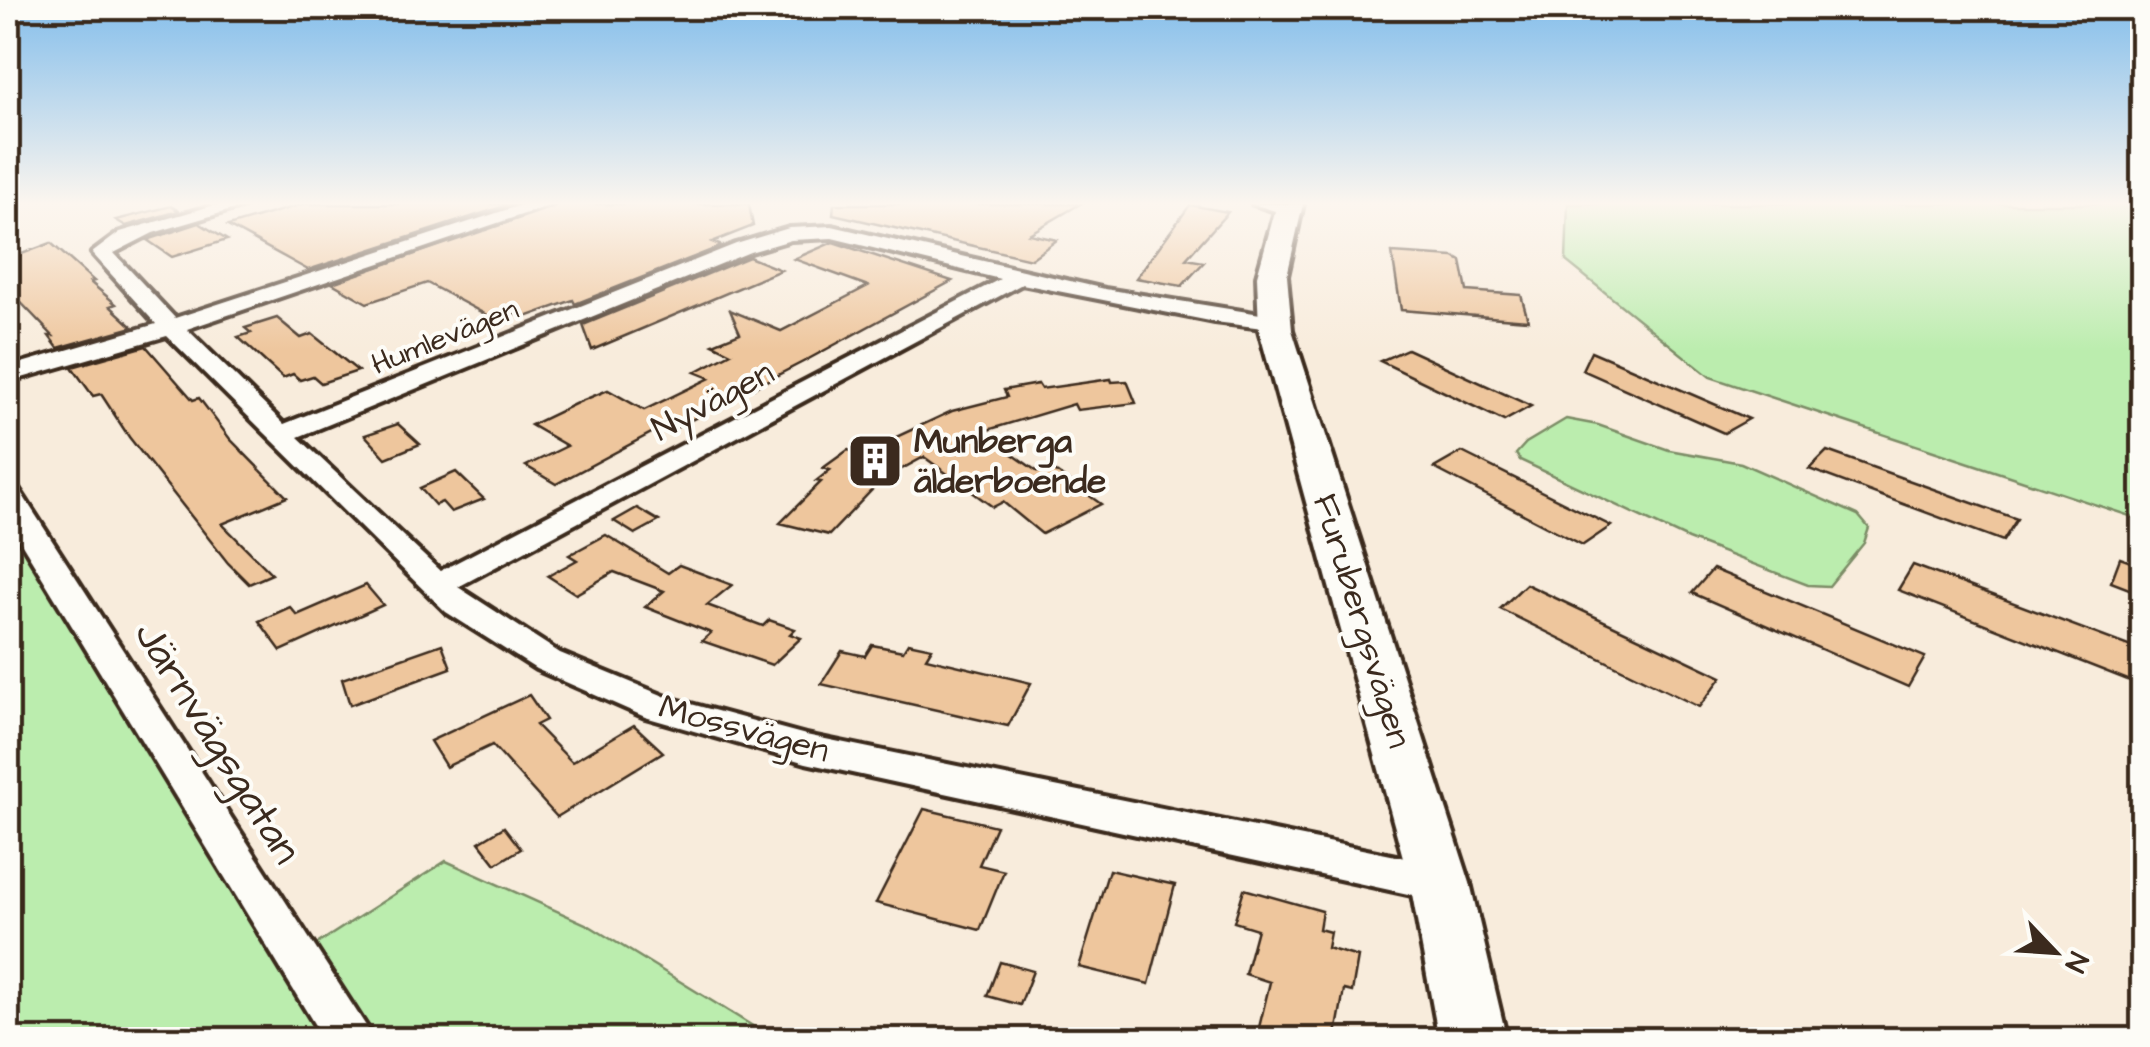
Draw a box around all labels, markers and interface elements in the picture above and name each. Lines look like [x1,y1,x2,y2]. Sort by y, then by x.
street label: Humlevägen [365,288,525,386]
street label: Nyvägen [643,348,784,455]
place label: Munberga älderboende [914,417,1106,506]
building icon: Munberga älderboende [845,431,905,491]
street label: Furubergsvägen [1298,488,1424,755]
street label: Järnvägsgatan [119,611,315,875]
street label: Mossvägen [653,683,834,777]
north arrow [2005,902,2105,1002]
text: N [2055,946,2098,979]

